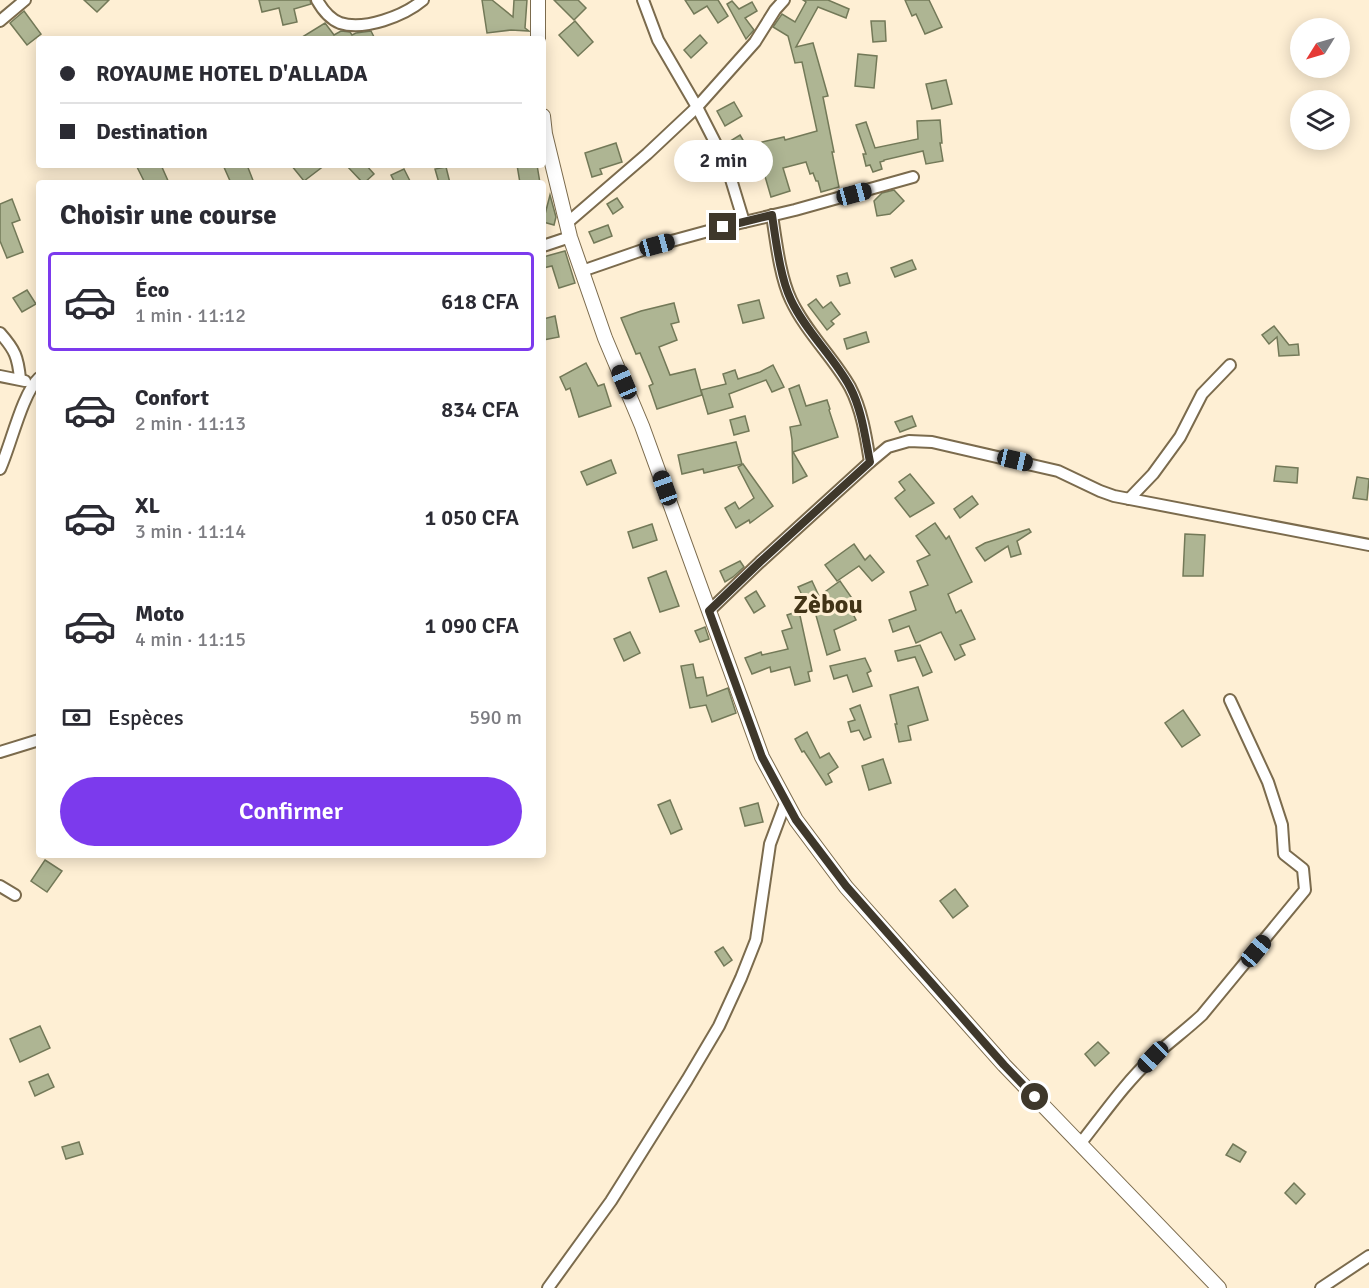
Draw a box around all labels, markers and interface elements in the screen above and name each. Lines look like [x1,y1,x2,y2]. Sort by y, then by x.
north arrow [1290,18,1350,78]
map controls [1290,18,1350,150]
text: ROYAUME HOTEL D'ALLADA [96,60,368,87]
button: layers [1290,90,1350,150]
text: Destination [96,118,208,145]
callout: 2 min [674,140,772,182]
text: 2 min [700,148,747,173]
car [834,181,874,207]
text: Choisir une course [60,199,277,232]
route end [709,213,736,240]
car [637,232,677,258]
icon: car [63,275,117,329]
text: Éco [135,276,169,303]
text: 618 CFA [441,288,519,315]
text: 1 min · 11:12 [135,303,246,328]
car [609,362,639,402]
icon: car [63,383,117,437]
text: Confort [135,384,209,411]
text: 834 CFA [441,396,519,423]
text: 2 min · 11:13 [135,411,246,436]
car [995,447,1035,473]
car [650,468,680,508]
icon: car [63,491,117,545]
text: XL [135,492,160,519]
text: 1 050 CFA [424,504,519,531]
text: 3 min · 11:14 [135,519,246,544]
district label: Zèbou [793,589,863,621]
icon: car [63,599,117,653]
text: Moto [135,600,184,627]
text: 1 090 CFA [424,612,519,639]
text: 4 min · 11:15 [135,627,246,652]
icon: cash [60,701,93,734]
text: Espèces [108,704,184,731]
text: 590 m [469,705,522,730]
button: Confirmer [60,777,522,846]
car [1238,931,1274,971]
car [1134,1038,1172,1076]
route start [1021,1083,1048,1110]

